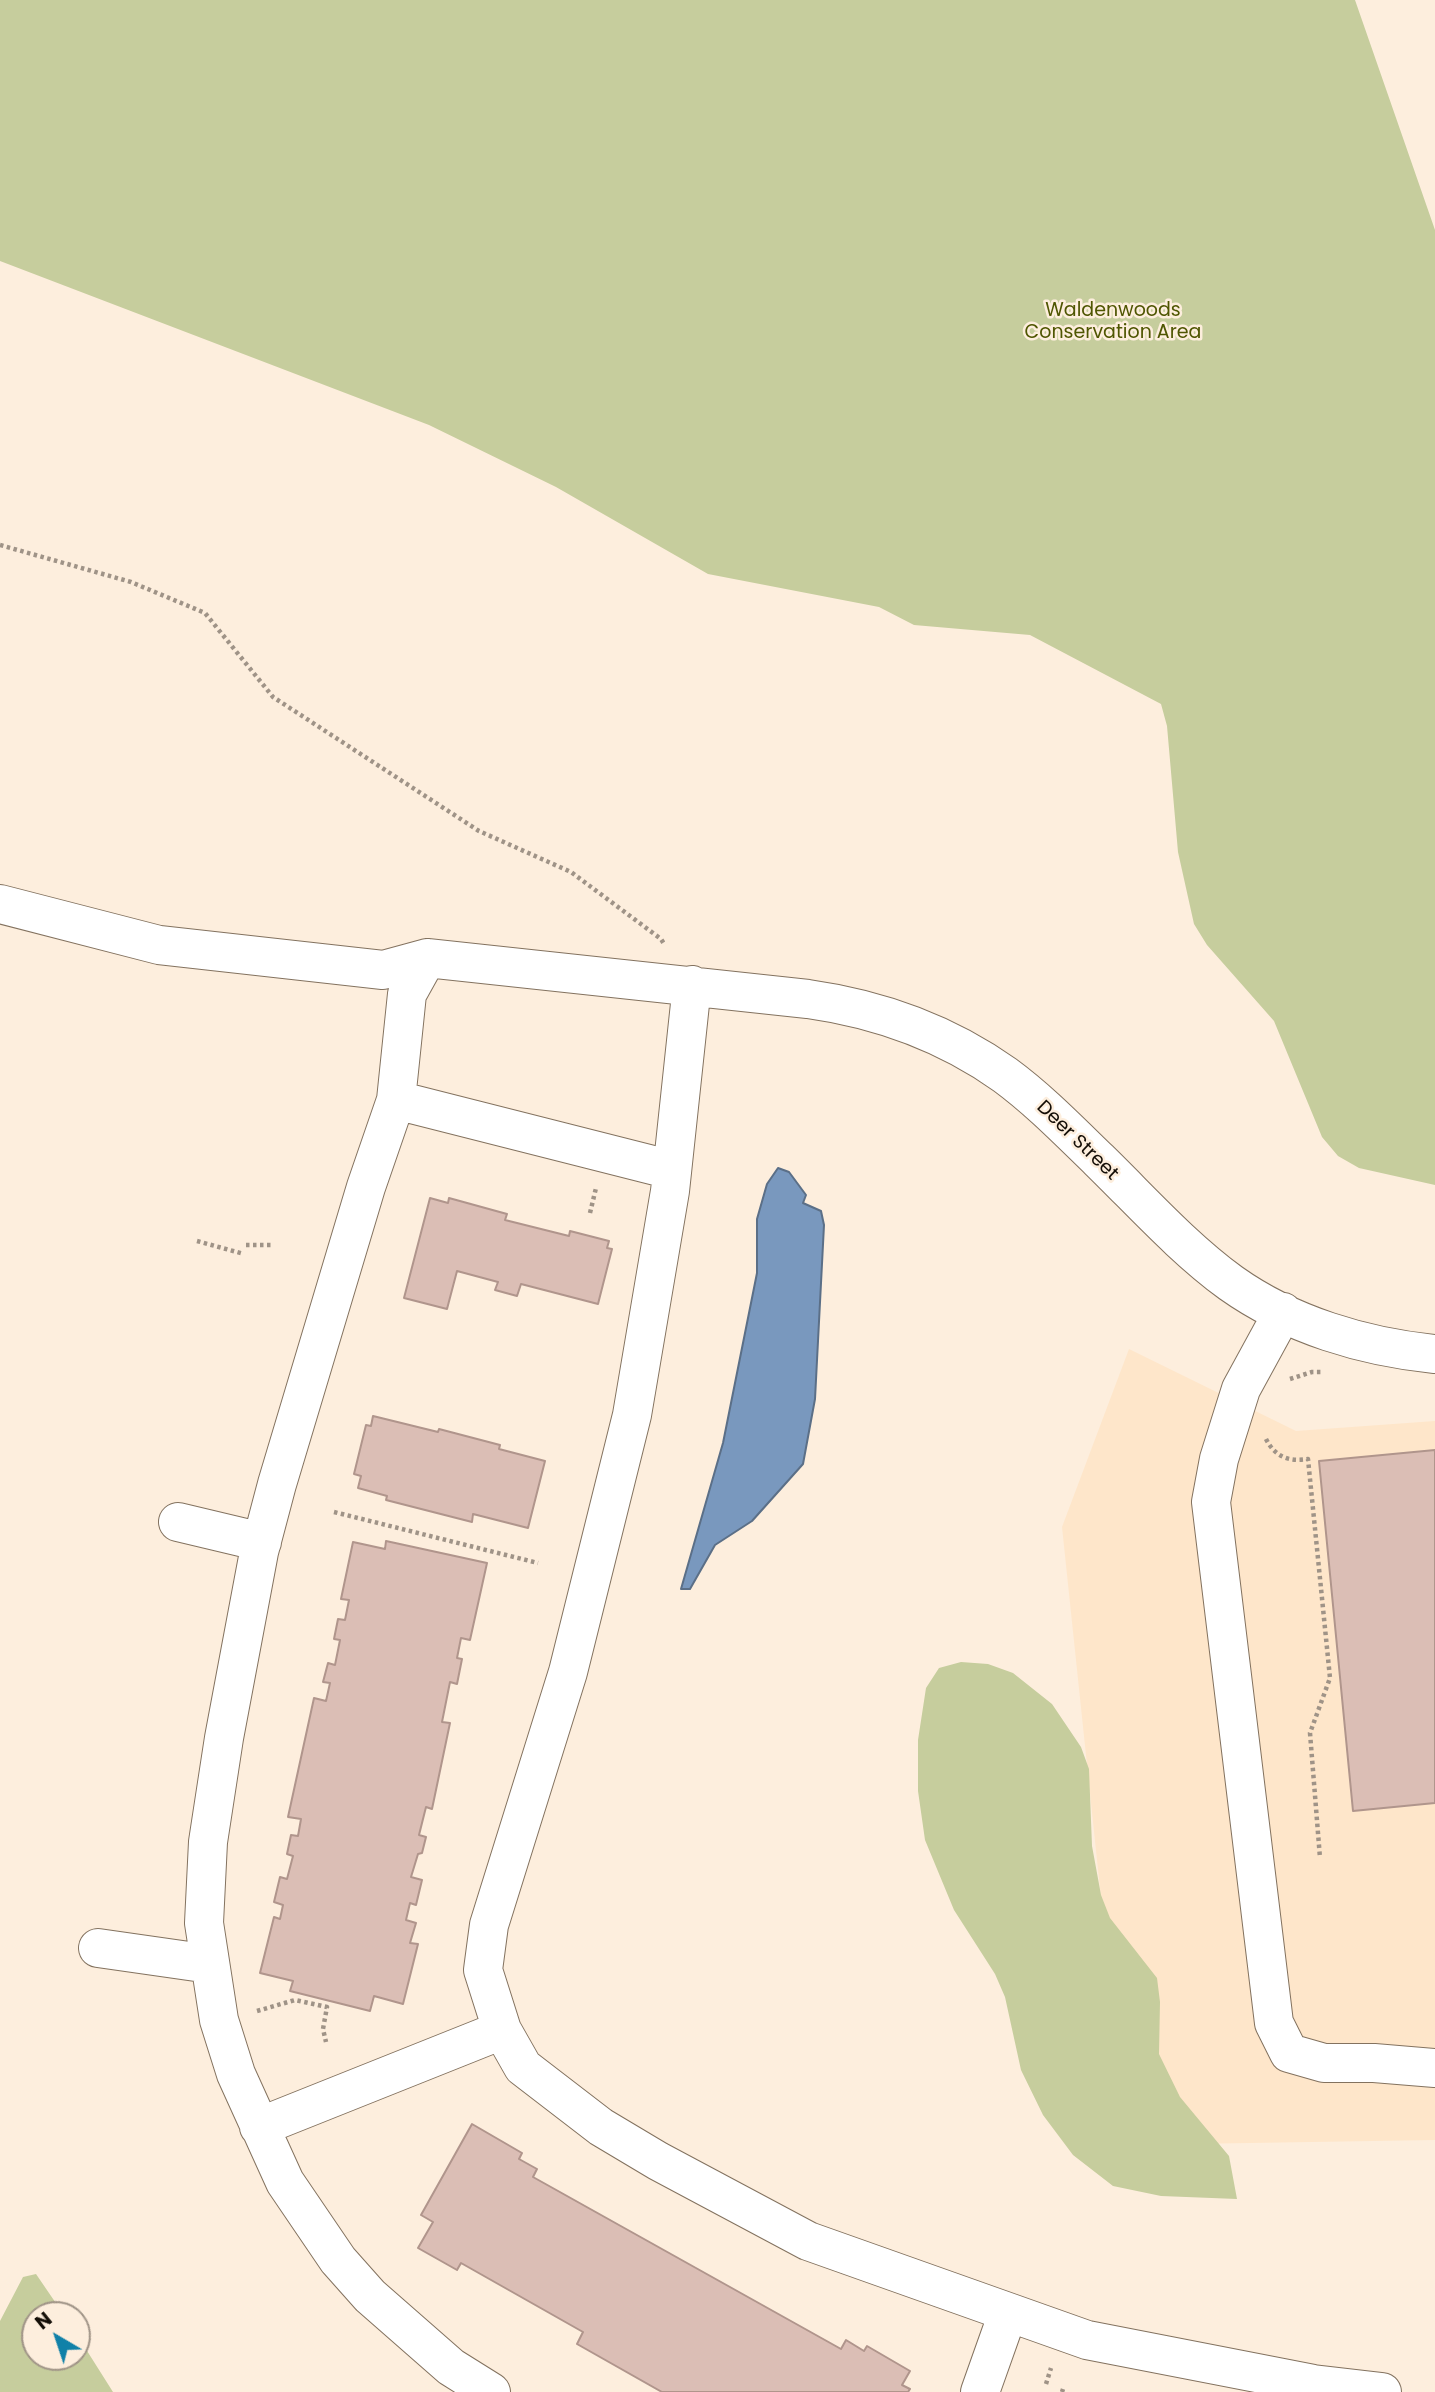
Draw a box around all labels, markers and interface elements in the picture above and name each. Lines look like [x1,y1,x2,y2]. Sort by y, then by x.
park label: Waldenwoods Conservation Area [1025,300,1201,344]
street label: Deer Street [1031,1096,1123,1186]
north arrow [21,2301,91,2371]
text: N [30,2306,58,2336]

